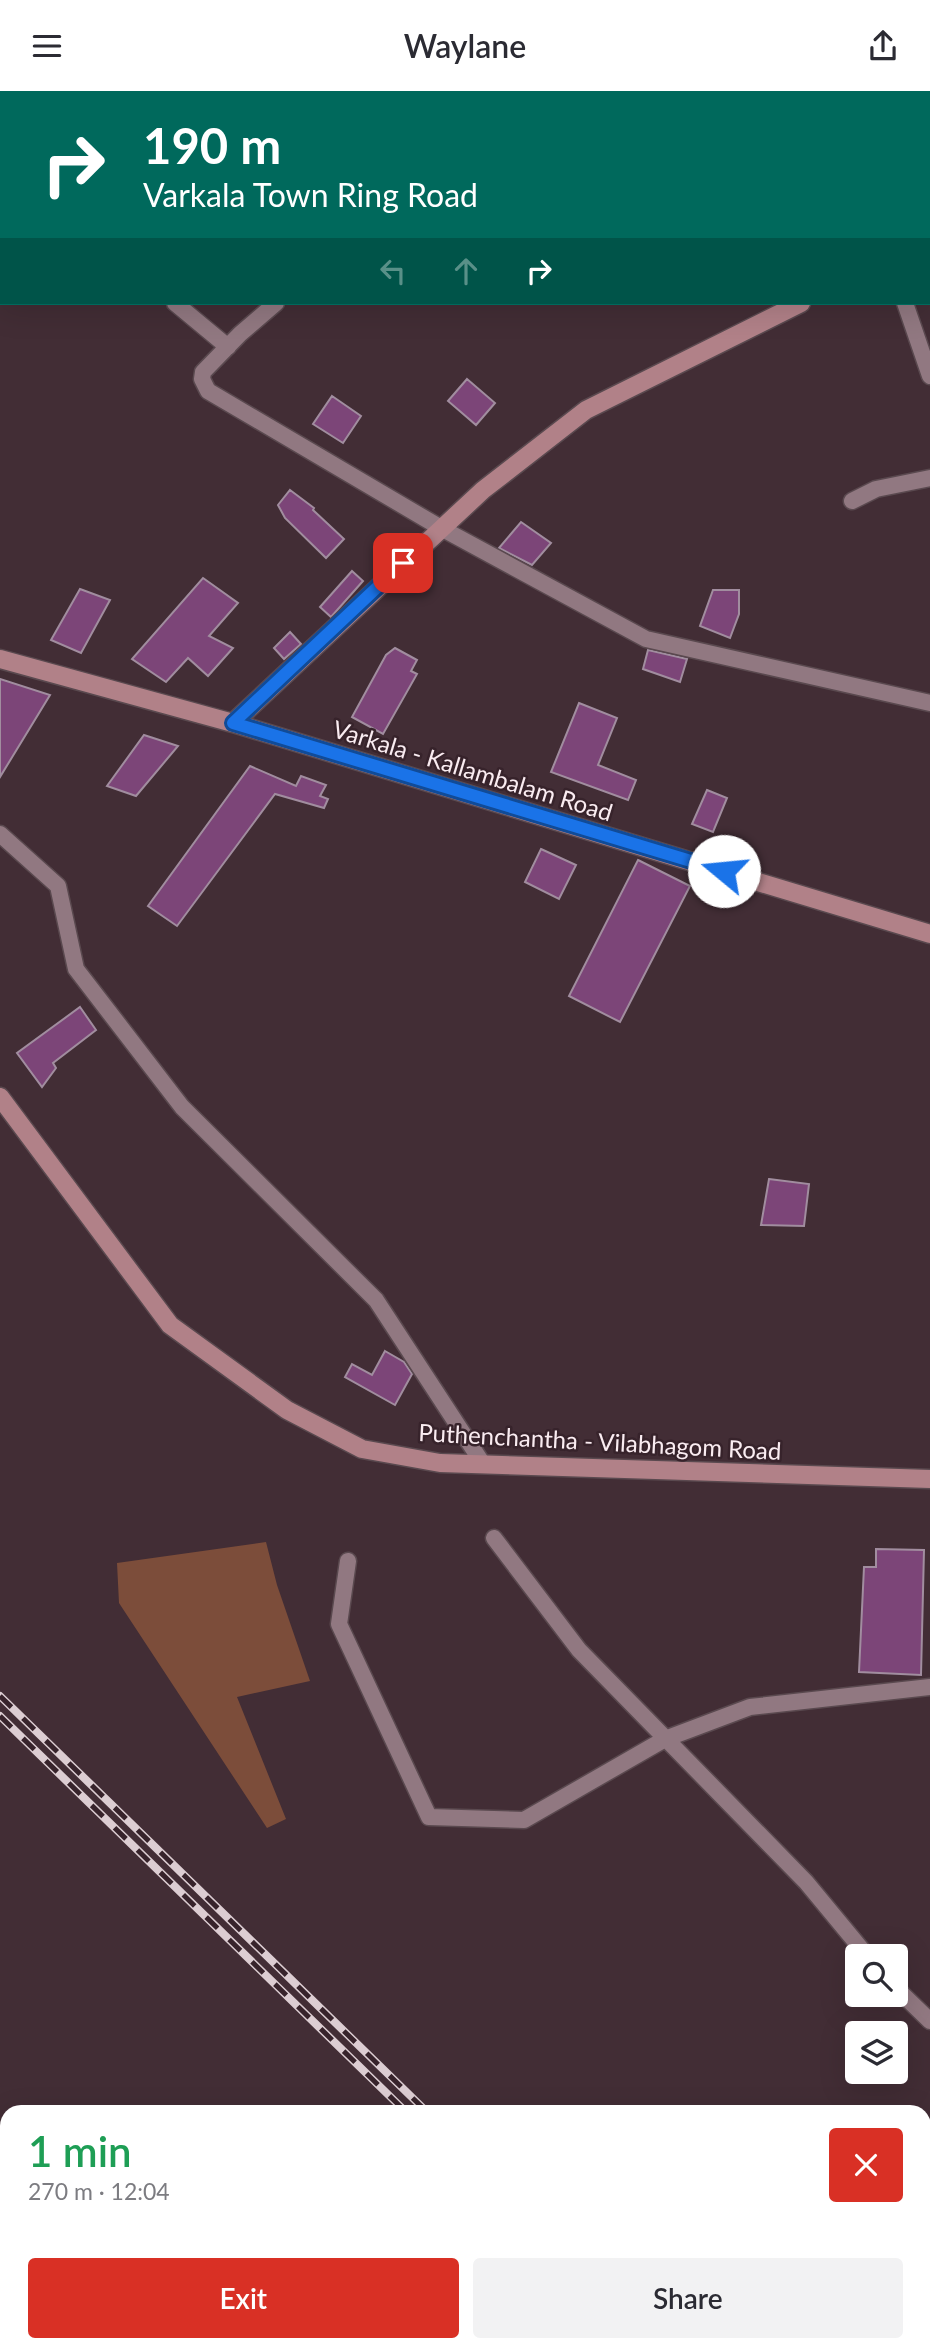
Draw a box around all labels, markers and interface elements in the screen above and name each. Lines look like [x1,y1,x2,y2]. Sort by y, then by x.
text: Waylane [404,26,526,65]
icon: menu [28,27,66,65]
icon: share [864,27,902,65]
text: 190 m [143,116,281,174]
icon: right [28,119,119,210]
text: Varkala Town Ring Road [143,175,478,214]
icon: left [374,252,412,290]
icon: ahead [447,252,485,290]
icon: right [520,252,558,290]
pin [373,533,433,593]
icon: arrive [384,544,422,582]
street label: Varkala - Kallambalam Road [330,714,616,826]
position arrow [687,834,761,908]
street label: Puthenchantha - Vilabhagom Road [418,1417,782,1465]
map controls [845,1944,908,2084]
button: search [845,1944,908,2007]
button: layers [845,2021,908,2084]
text: 1 min [28,2126,132,2176]
button: close [829,2128,903,2202]
text: 270 m · 12:04 [28,2177,170,2205]
button: Exit [28,2258,459,2338]
button: Share [473,2258,903,2338]

